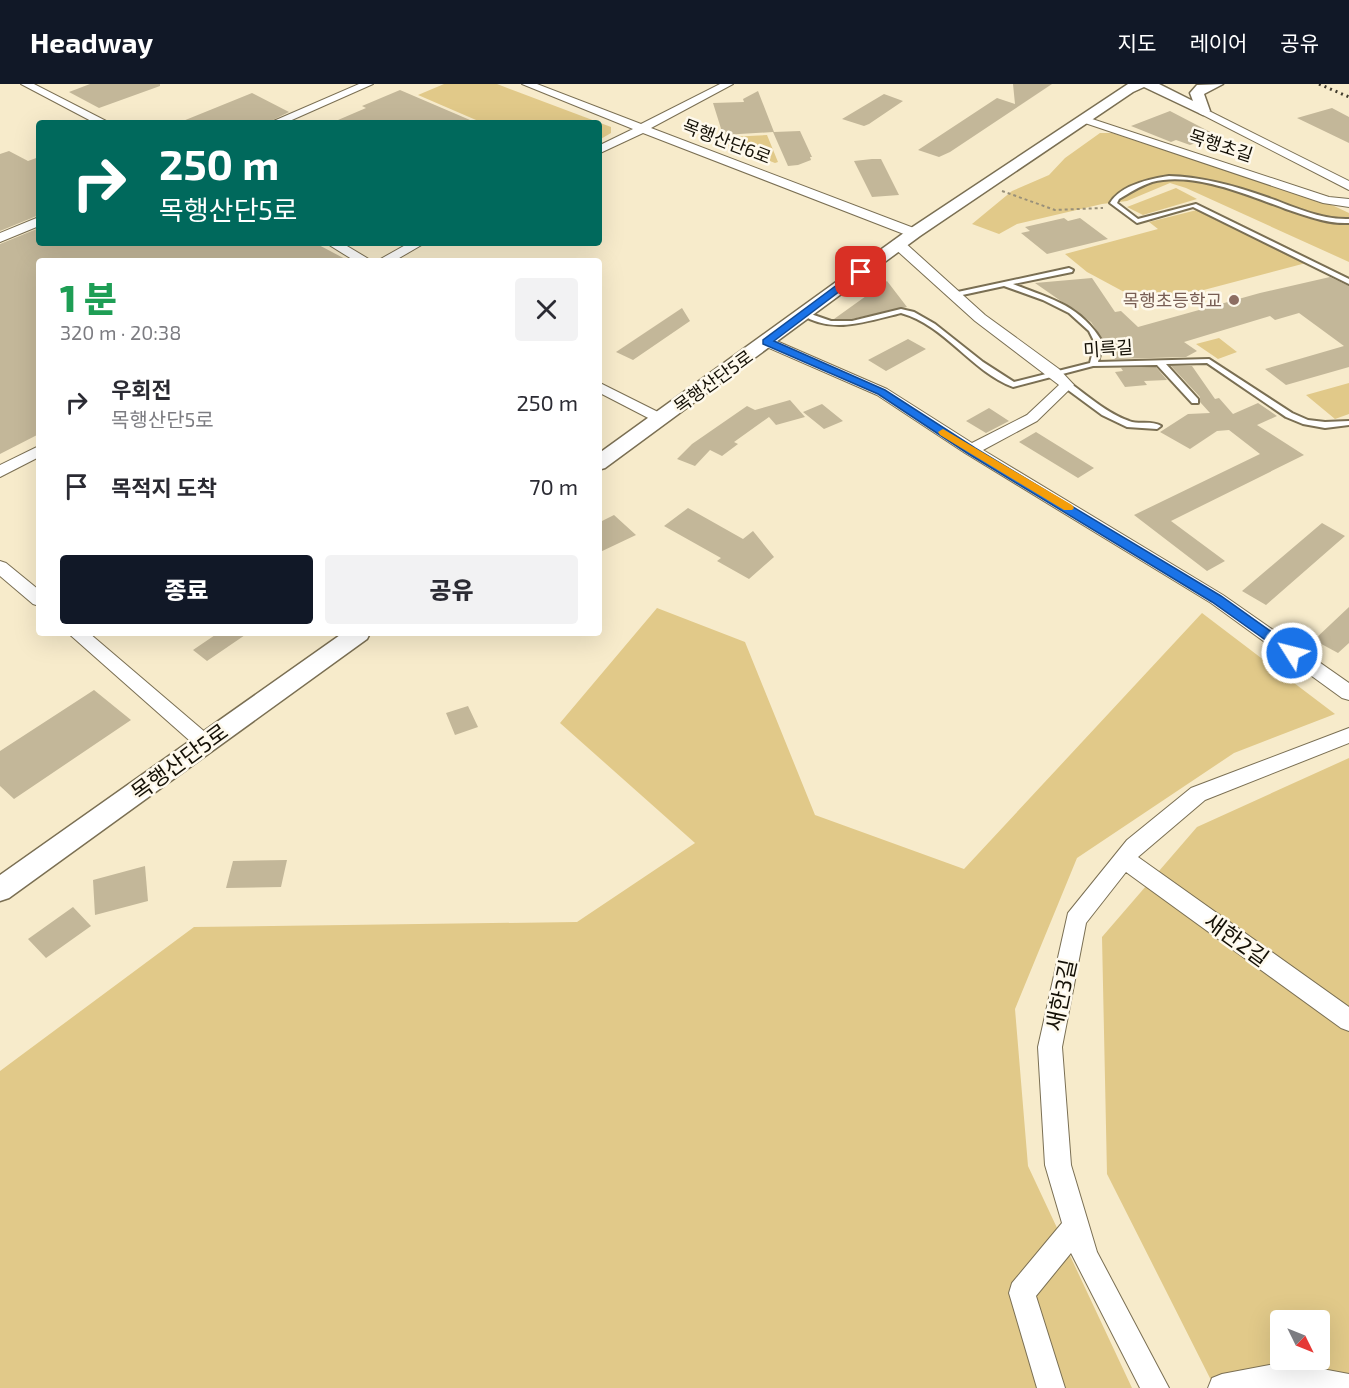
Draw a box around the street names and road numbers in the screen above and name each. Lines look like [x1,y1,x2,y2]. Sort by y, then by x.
street label: 목행산단6로 [680,114,774,168]
street label: 목행초길 [1186,124,1256,166]
street label: 미륵길 [1082,335,1134,361]
street label: 목행산단5로 [669,345,757,417]
street label: 목행산단5로 [126,717,232,805]
street label: 새한2길 [1200,907,1274,971]
street label: 새한3길 [1040,957,1080,1033]

